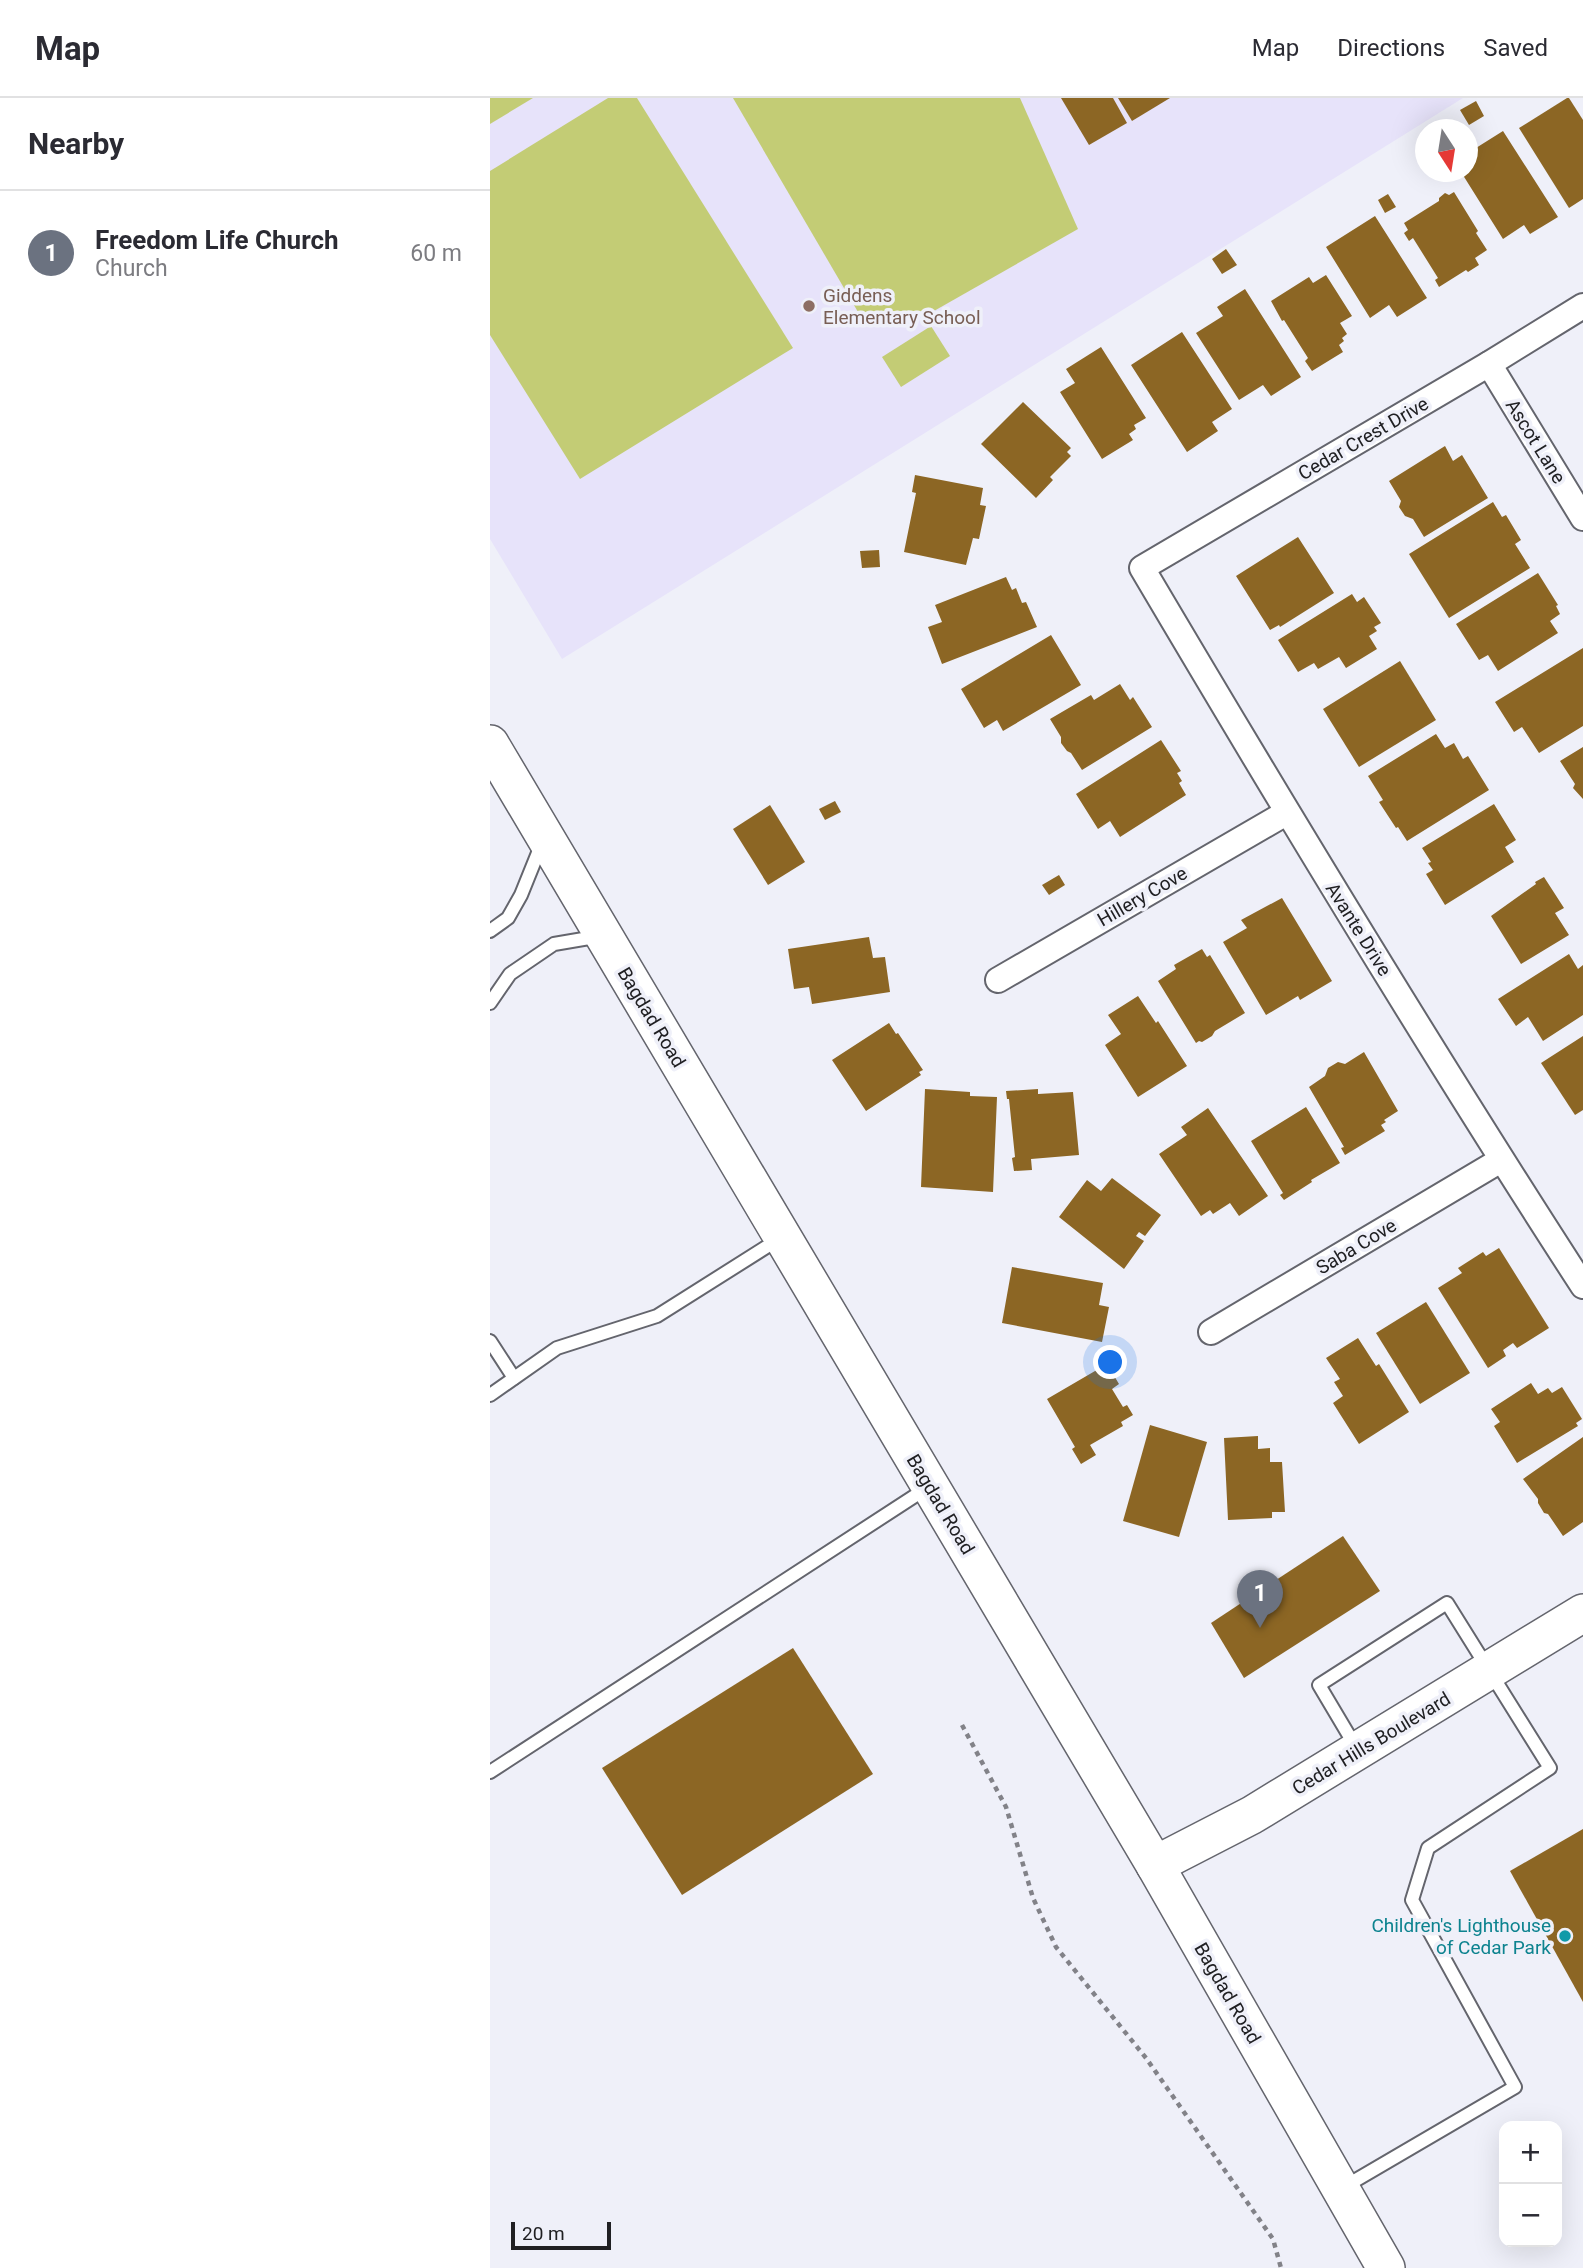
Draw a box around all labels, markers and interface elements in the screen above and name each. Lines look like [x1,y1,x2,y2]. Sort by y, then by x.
text: Map [35,29,100,68]
text: Map [1252,34,1299,62]
text: Directions [1337,34,1445,62]
text: Saved [1483,34,1548,62]
north arrow [1415,119,1478,182]
text: Nearby [28,126,124,161]
text: Freedom Life Church [95,225,339,255]
text: 1 [44,240,58,267]
text: 60 m [410,240,462,267]
text: Church [95,255,168,282]
place label: Giddens Elementary School [823,284,981,329]
marker: Giddens Elementary School [801,298,817,314]
street label: Cedar Crest Drive [1294,392,1433,485]
street label: Ascot Lane [1501,395,1571,488]
street label: Hillery Cove [1093,861,1191,931]
street label: Avante Drive [1321,878,1396,980]
street label: Bagdad Road [613,963,691,1072]
street label: Saba Cove [1312,1214,1401,1279]
your location [1093,1345,1127,1379]
street label: Bagdad Road [902,1450,980,1559]
pin: 1 [1237,1570,1283,1628]
street label: Cedar Hills Boulevard [1288,1687,1455,1800]
place label: Children's Lighthouse of Cedar Park [1371,1914,1551,1959]
marker: Children's Lighthouse of Cedar Park [1557,1928,1573,1944]
street label: Bagdad Road [1189,1939,1266,2048]
map controls [1499,2121,1562,2247]
button: + [1499,2121,1562,2184]
button: − [1499,2184,1562,2247]
scale bar [511,2219,611,2251]
text: 20 m [522,2222,565,2245]

